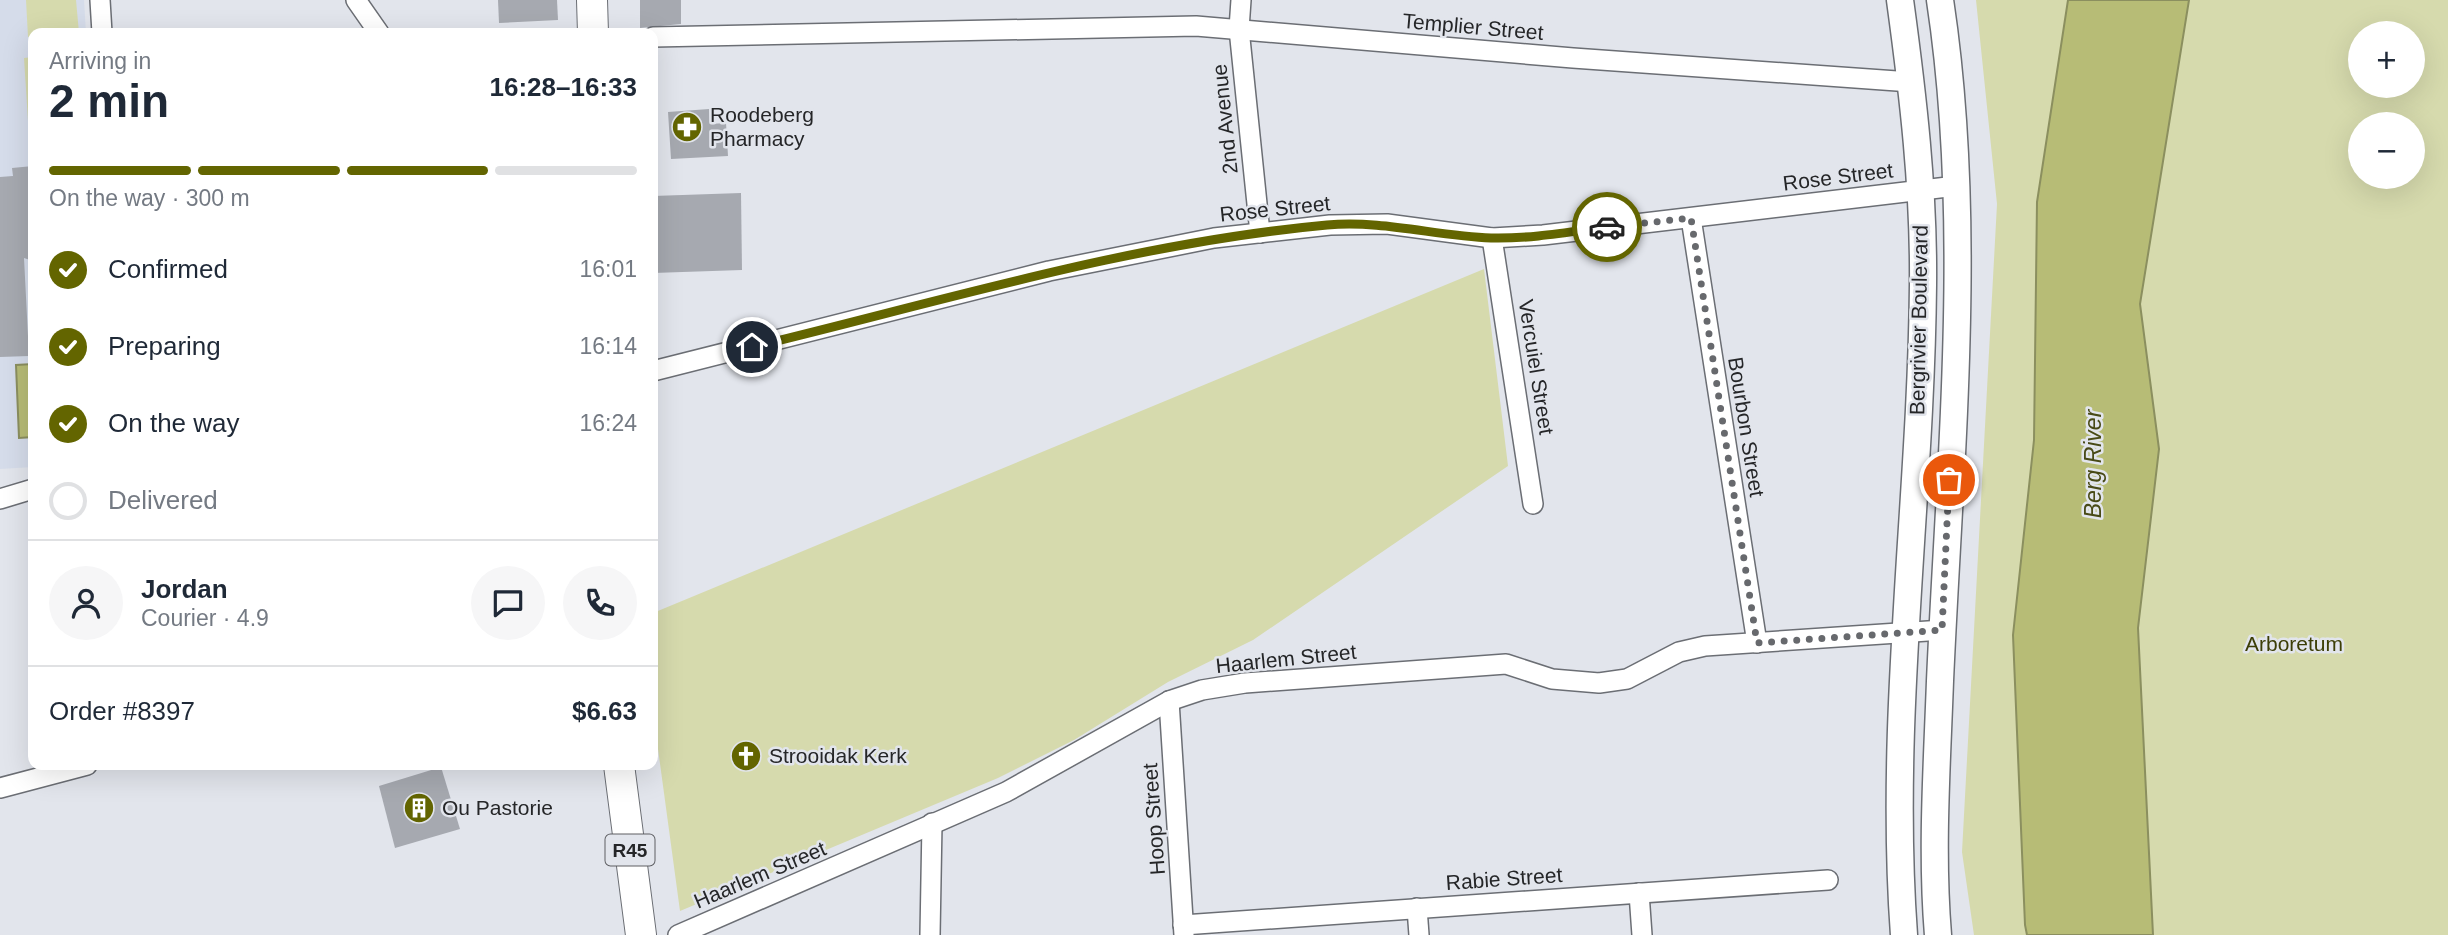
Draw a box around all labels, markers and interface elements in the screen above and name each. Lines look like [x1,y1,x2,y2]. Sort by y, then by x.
street label: Templier Street [1402,9,1545,44]
map controls [2348,21,2425,189]
button: + [2348,21,2425,98]
text: Arriving in [49,48,151,74]
street label: 2nd Avenue [1207,63,1242,175]
text: 16:28–16:33 [490,72,637,102]
text: 2 min [49,75,169,127]
place label: Roodeberg Pharmacy [710,103,814,150]
pharmacy icon: Roodeberg Pharmacy [670,110,704,144]
button: − [2348,112,2425,189]
street label: Rose Street [1782,158,1895,195]
text: On the way · 300 m [49,185,250,211]
street label: Rose Street [1219,191,1331,226]
courier [1572,192,1642,262]
icon: car [1588,208,1626,246]
street label: Bergrivier Boulevard [1905,225,1932,415]
icon: check [49,251,87,289]
text: Confirmed [108,254,228,284]
text: 16:01 [579,256,637,282]
street label: Vercuiel Street [1514,298,1559,436]
pin [722,317,782,377]
icon: check [49,328,87,366]
icon: home [733,328,771,366]
text: Preparing [108,331,221,361]
text: 16:14 [579,333,637,359]
street label: Bourbon Street [1724,355,1769,499]
icon: check [49,405,87,443]
text: On the way [108,408,240,438]
water label: Berg River [2080,408,2106,518]
text: 16:24 [579,410,637,436]
pin [1919,450,1979,510]
icon: bag [1930,461,1968,499]
text: Delivered [108,485,218,515]
button: person [49,566,123,640]
button: chat [471,566,545,640]
button: phone [563,566,637,640]
text: Jordan [141,574,228,604]
text: Courier · 4.9 [141,605,269,631]
park label: Arboretum [2245,632,2343,655]
street label: Haarlem Street [1215,640,1358,677]
text: Order #8397 [49,696,195,726]
text: $6.63 [572,696,637,726]
church icon: Strooidak Kerk [729,739,763,773]
place label: Strooidak Kerk [769,744,907,767]
street label: Hoop Street [1138,762,1169,876]
building icon: Ou Pastorie [402,791,436,825]
place label: Ou Pastorie [442,796,553,819]
road number: R45 [606,834,654,866]
street label: Haarlem Street [690,836,829,913]
street label: Rabie Street [1445,863,1563,894]

